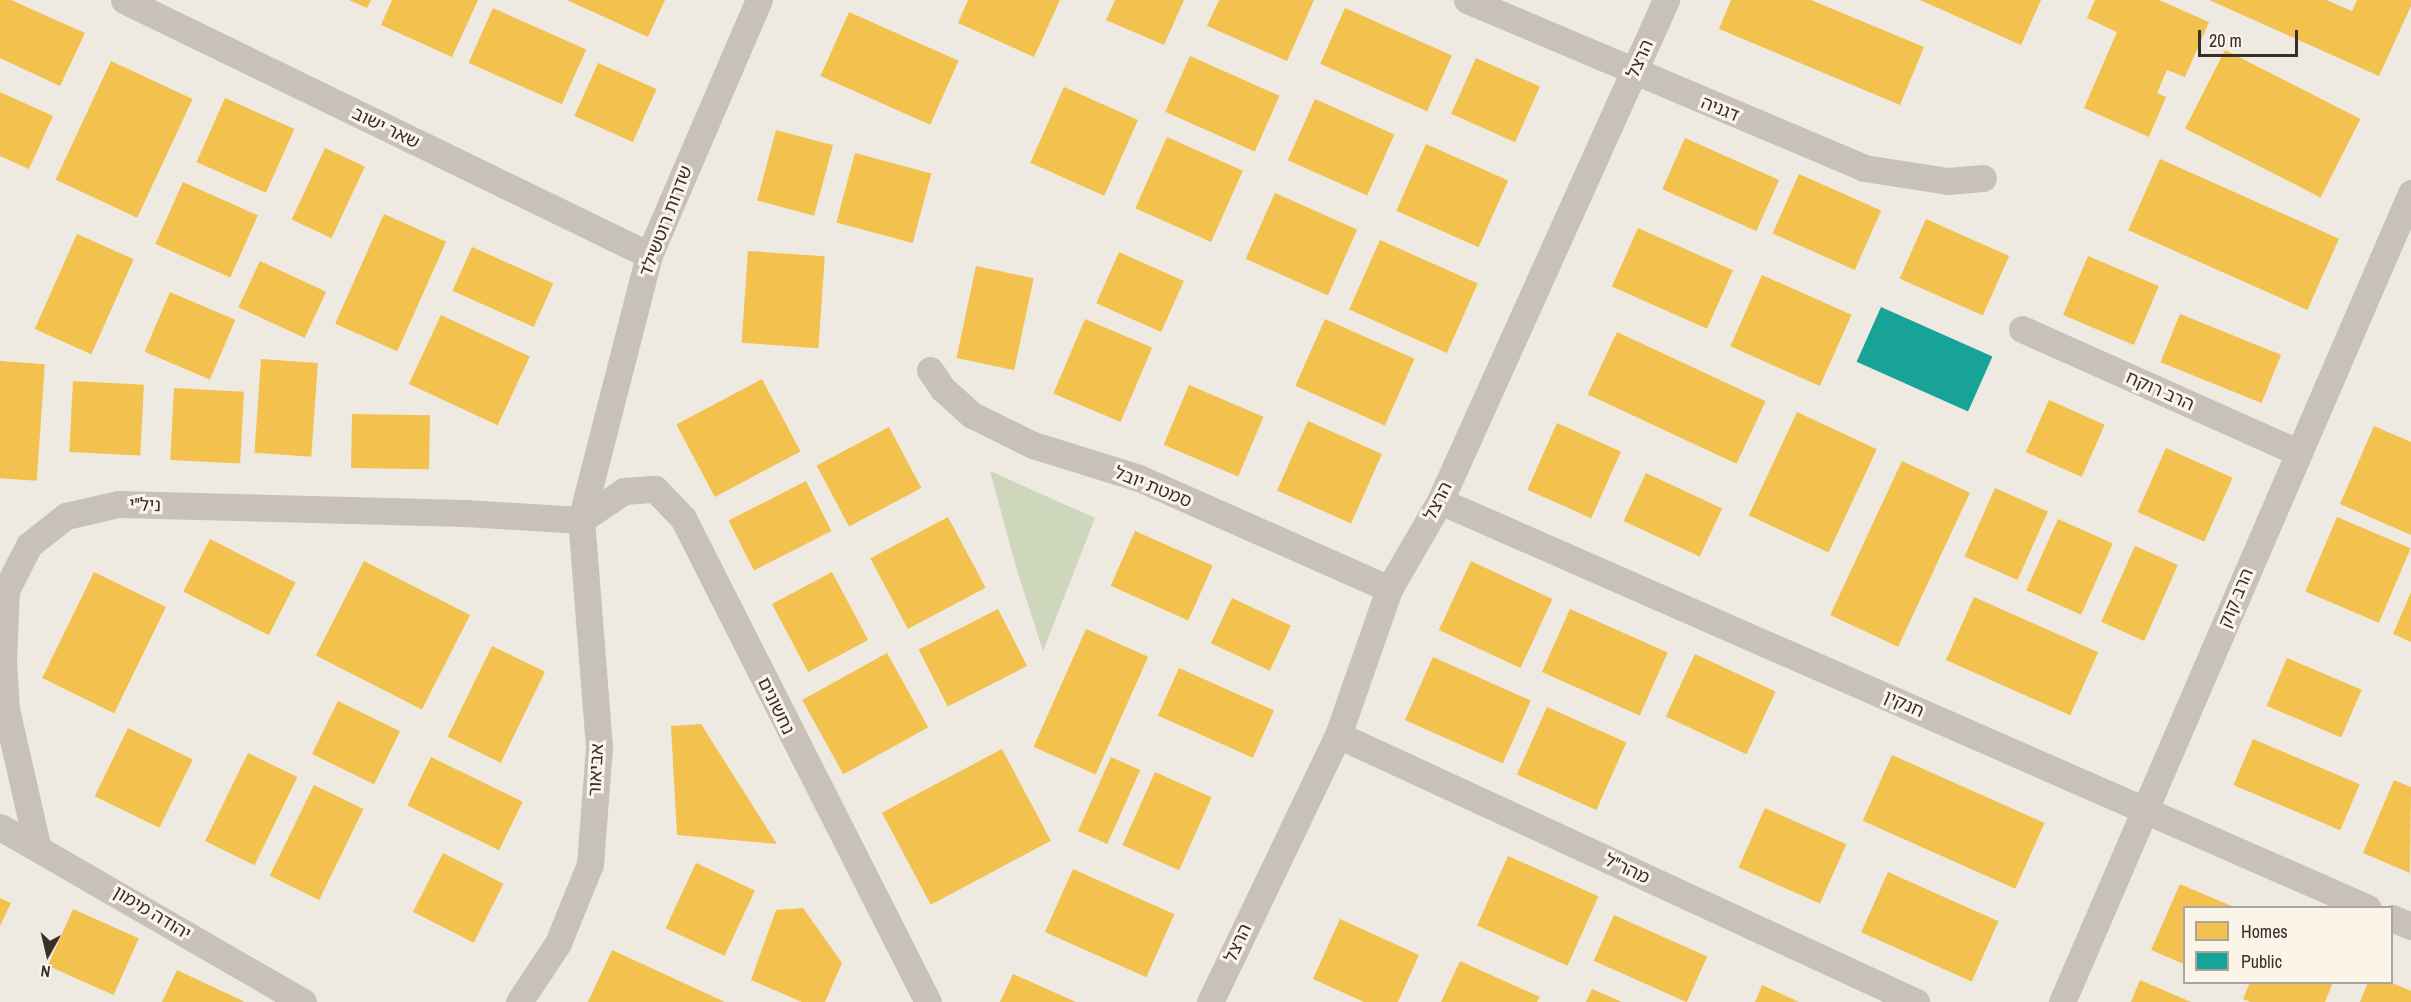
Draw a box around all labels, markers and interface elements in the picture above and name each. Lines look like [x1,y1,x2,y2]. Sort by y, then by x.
scale bar [2201,18,2302,56]
text: 20 m [2209,28,2242,53]
street label: הרצל [1622,36,1658,82]
street label: דגניה [1698,92,1742,126]
street label: שאר ישוב [349,102,423,154]
street label: שדרות רוטשילד [635,162,697,280]
street label: הרב רוקח [2123,366,2197,416]
street label: סמטת יובל [1111,462,1195,512]
street label: הרצל [1419,478,1457,524]
street label: ניל"י [129,494,161,516]
street label: הרב קוק [2214,565,2258,631]
street label: נחשונים [753,674,799,738]
street label: חנקין [1881,686,1927,722]
street label: אביאור [584,743,608,797]
street label: מהר"ל [1601,849,1653,889]
street label: יהודה מימון [109,881,195,945]
legend [2183,906,2393,984]
text: Homes [2241,919,2288,944]
street label: הרצל [1220,920,1256,966]
north arrow [18,924,78,984]
text: Public [2241,949,2282,974]
text: N [39,960,52,983]

